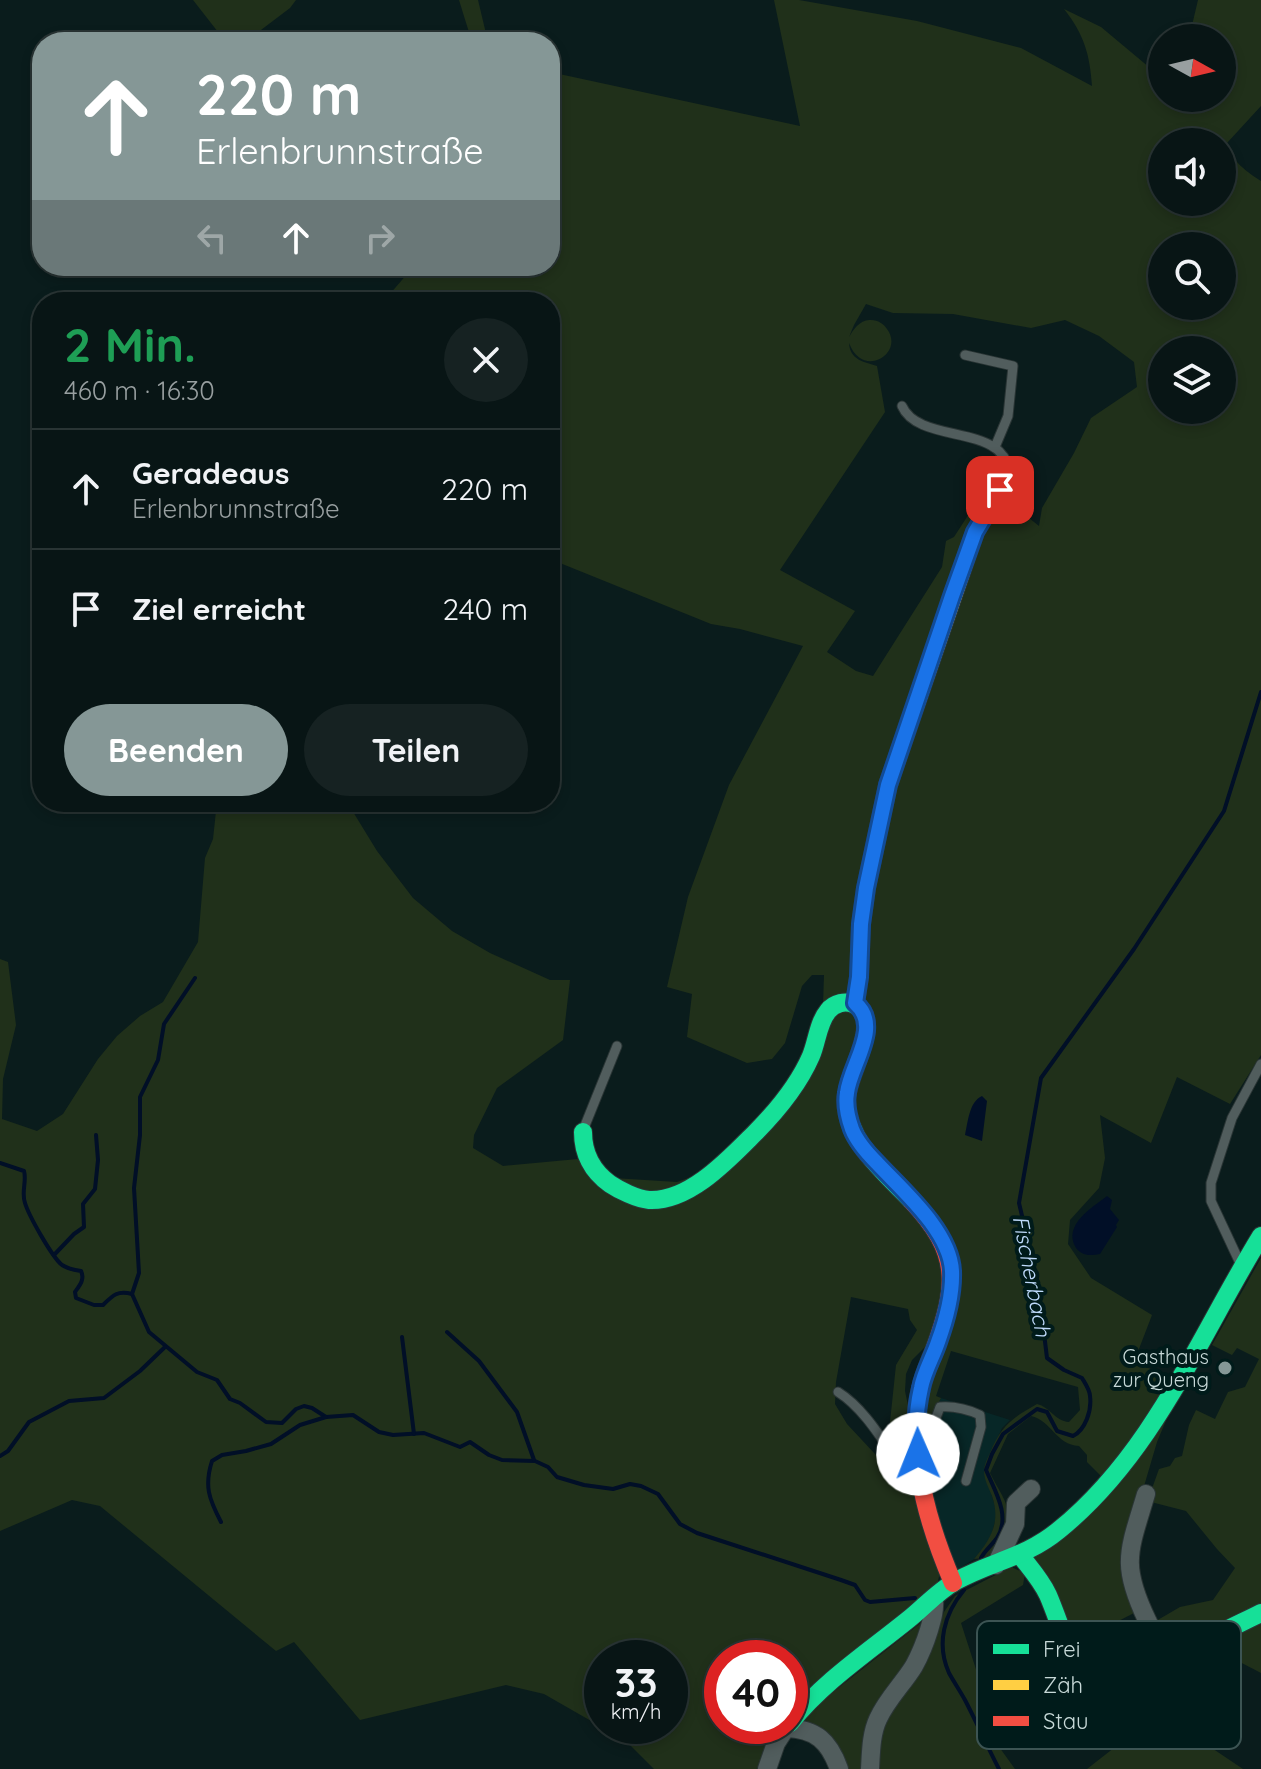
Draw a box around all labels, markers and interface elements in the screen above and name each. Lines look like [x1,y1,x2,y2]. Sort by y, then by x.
north arrow [1148,24,1236,112]
map controls [1148,24,1236,424]
text: 220 m [196,59,361,129]
icon: ahead [64,64,168,168]
text: Erlenbrunnstraße [196,128,484,173]
button: sound [1148,128,1236,216]
icon: left [190,216,234,260]
icon: ahead [274,216,318,260]
icon: right [358,216,402,260]
button: search [1148,232,1236,320]
text: 2 Min. [64,314,196,374]
button: close [444,318,528,402]
button: layers [1148,336,1236,424]
text: 460 m · 16:30 [64,374,215,407]
text: Geradeaus [132,454,289,492]
pin [966,456,1034,524]
icon: ahead [64,467,108,511]
icon: arrive [978,468,1022,512]
text: 220 m [441,470,528,508]
text: Erlenbrunnstraße [132,492,340,525]
icon: arrive [64,587,108,631]
text: Ziel erreicht [132,590,306,628]
text: 240 m [443,590,528,628]
button: Beenden [64,704,288,796]
button: Teilen [304,704,528,796]
water label: Fischerbach [1007,1213,1058,1339]
place label: Gasthaus zur Queng [1113,1344,1209,1392]
marker: Gasthaus zur Queng [1216,1359,1234,1377]
position arrow [876,1412,960,1496]
legend [977,1621,1241,1749]
text: Frei [1043,1635,1080,1663]
speed limit sign: 40 [704,1640,808,1744]
text: 33 [615,1657,657,1707]
text: Zäh [1043,1671,1083,1699]
text: km/h [611,1699,661,1724]
text: Stau [1043,1707,1088,1735]

